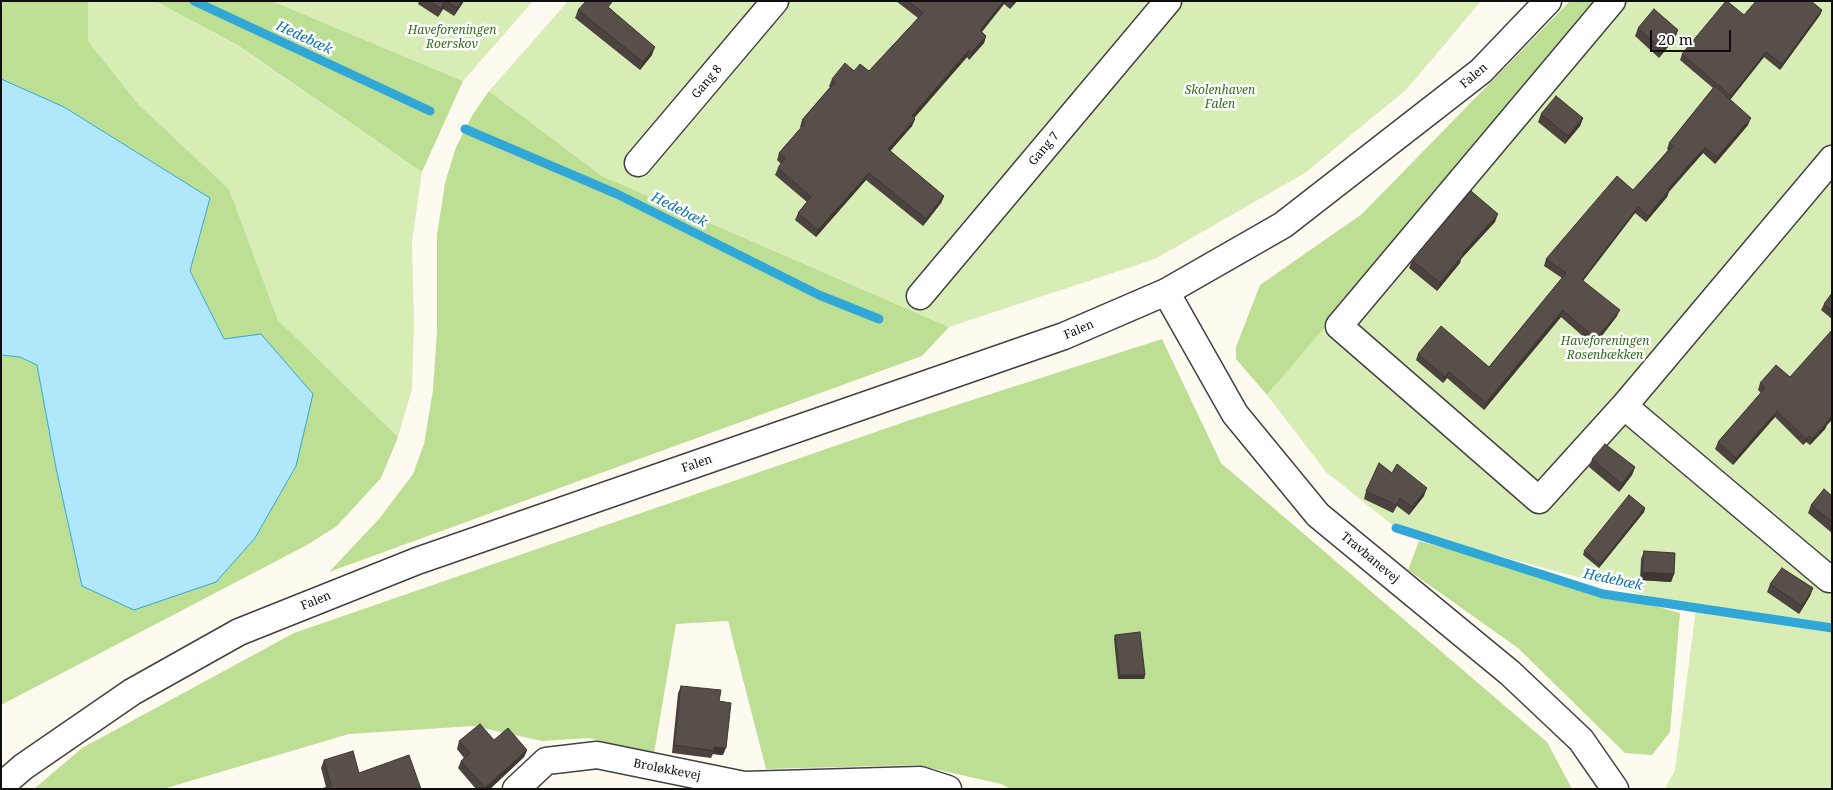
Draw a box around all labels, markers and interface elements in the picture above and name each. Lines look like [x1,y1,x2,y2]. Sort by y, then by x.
water label: Hedebæk [273,18,335,58]
scale bar [1653,20,1734,52]
park label: Haveforeningen Roerskov [408,24,496,52]
text: 20 m [1658,29,1693,49]
street label: Falen [1457,60,1491,92]
street label: Gang 8 [689,62,725,102]
park label: Skolenhaven Falen [1185,84,1255,112]
street label: Gang 7 [1026,129,1062,169]
water label: Hedebæk [648,189,710,231]
street label: Falen [1062,317,1096,343]
park label: Haveforeningen Rosenbækken [1561,335,1649,363]
street label: Falen [680,452,714,476]
street label: Travbanevej [1338,529,1402,587]
water label: Hedebæk [1582,566,1644,594]
street label: Falen [299,588,333,614]
street label: Broløkkevej [632,756,702,784]

